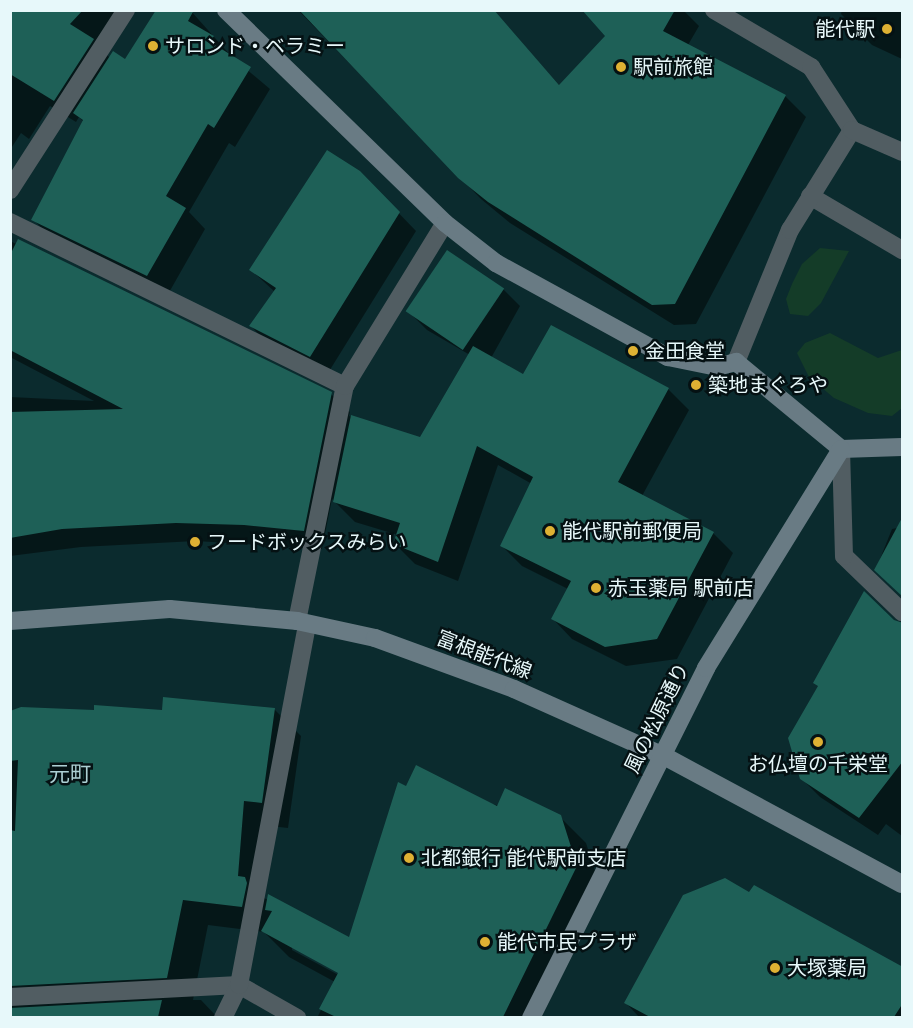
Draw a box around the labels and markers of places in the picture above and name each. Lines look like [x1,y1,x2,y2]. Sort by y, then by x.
place label: 能代駅 [815,17,875,41]
marker: 能代駅 [880,22,894,36]
place label: サロンド・ベラミー [165,34,345,58]
marker: サロンド・ベラミー [146,39,160,53]
place label: 駅前旅館 [633,55,713,79]
marker: 駅前旅館 [614,60,628,74]
place label: 金田食堂 [645,339,725,363]
marker: 金田食堂 [626,344,640,358]
place label: 築地まぐろや [708,373,828,397]
marker: 築地まぐろや [689,378,703,392]
place label: 能代駅前郵便局 [562,519,702,543]
marker: 能代駅前郵便局 [543,524,557,538]
place label: フードボックスみらい [207,530,407,554]
marker: フードボックスみらい [188,535,202,549]
place label: 赤玉薬局 駅前店 [608,576,753,600]
marker: 赤玉薬局 駅前店 [589,581,603,595]
marker: お仏壇の千栄堂 [811,735,825,749]
place label: お仏壇の千栄堂 [748,752,888,776]
place label: 北都銀行 能代駅前支店 [421,846,626,870]
marker: 北都銀行 能代駅前支店 [402,851,416,865]
place label: 能代市民プラザ [497,930,637,954]
marker: 能代市民プラザ [478,935,492,949]
place label: 大塚薬局 [787,956,867,980]
marker: 大塚薬局 [768,961,782,975]

